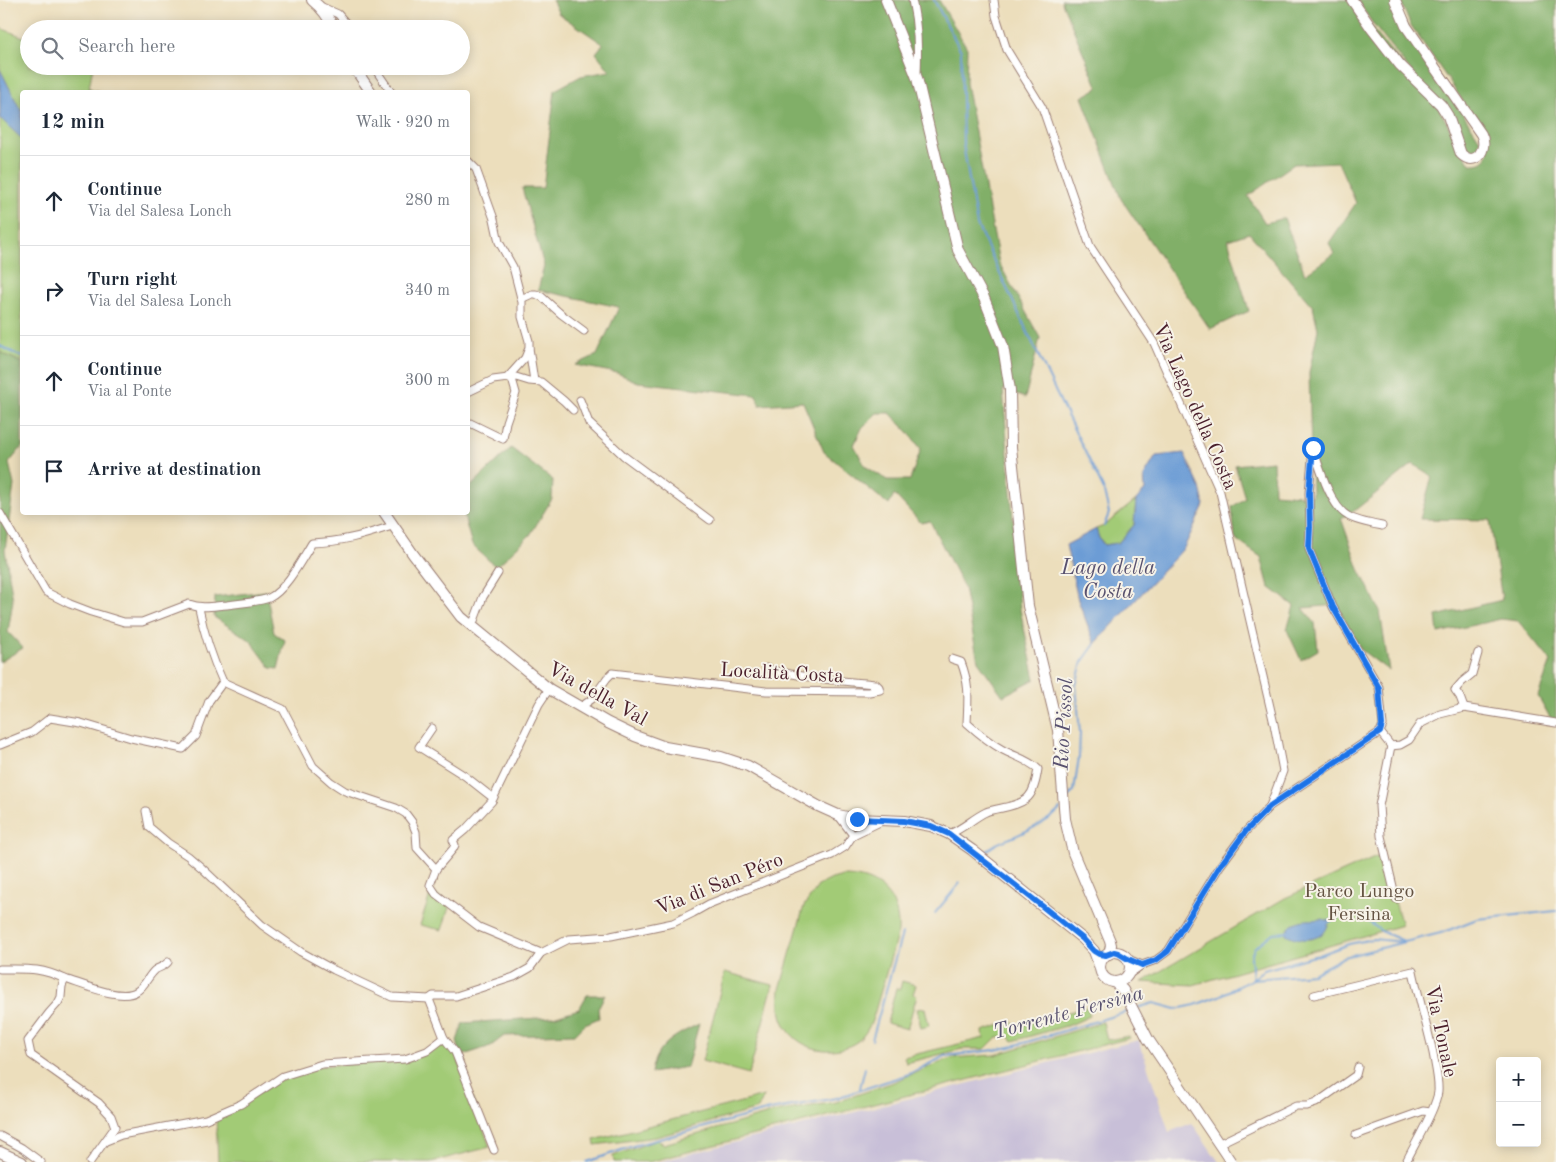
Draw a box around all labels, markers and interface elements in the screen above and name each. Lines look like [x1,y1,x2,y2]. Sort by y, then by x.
search box [20,20,470,75]
icon: search [38,34,66,62]
text: Search here [78,38,175,57]
text: 12 min [40,112,105,133]
text: Walk · 920 m [355,115,450,131]
text: Continue [87,181,162,200]
icon: ahead [40,187,68,215]
text: 280 m [405,193,450,209]
text: Via del Salesa Lonch [87,204,232,220]
text: Turn right [87,271,177,290]
icon: right [40,277,68,305]
text: 340 m [405,283,450,299]
text: Via del Salesa Lonch [87,294,232,310]
street label: Via Lago della Costa [1148,321,1240,493]
text: Continue [87,361,162,380]
icon: ahead [40,367,68,395]
text: 300 m [405,373,450,389]
text: Via al Ponte [87,384,172,400]
route start [1302,437,1325,460]
icon: arrive [40,457,68,485]
text: Arrive at destination [87,461,261,480]
water label: Lago della Costa [1060,558,1155,603]
street label: Via della Val [544,659,650,730]
street label: Località Costa [719,661,844,687]
water label: Rio Pissol [1052,678,1077,772]
route end [846,808,869,831]
street label: Via di San Péro [653,850,786,919]
park label: Parco Lungo Fersina [1304,882,1414,925]
water label: Torrente Fersina [991,983,1146,1044]
street label: Via Tonale [1421,984,1460,1079]
map controls [1496,1057,1541,1147]
button: + [1496,1057,1541,1102]
button: − [1496,1102,1541,1147]

